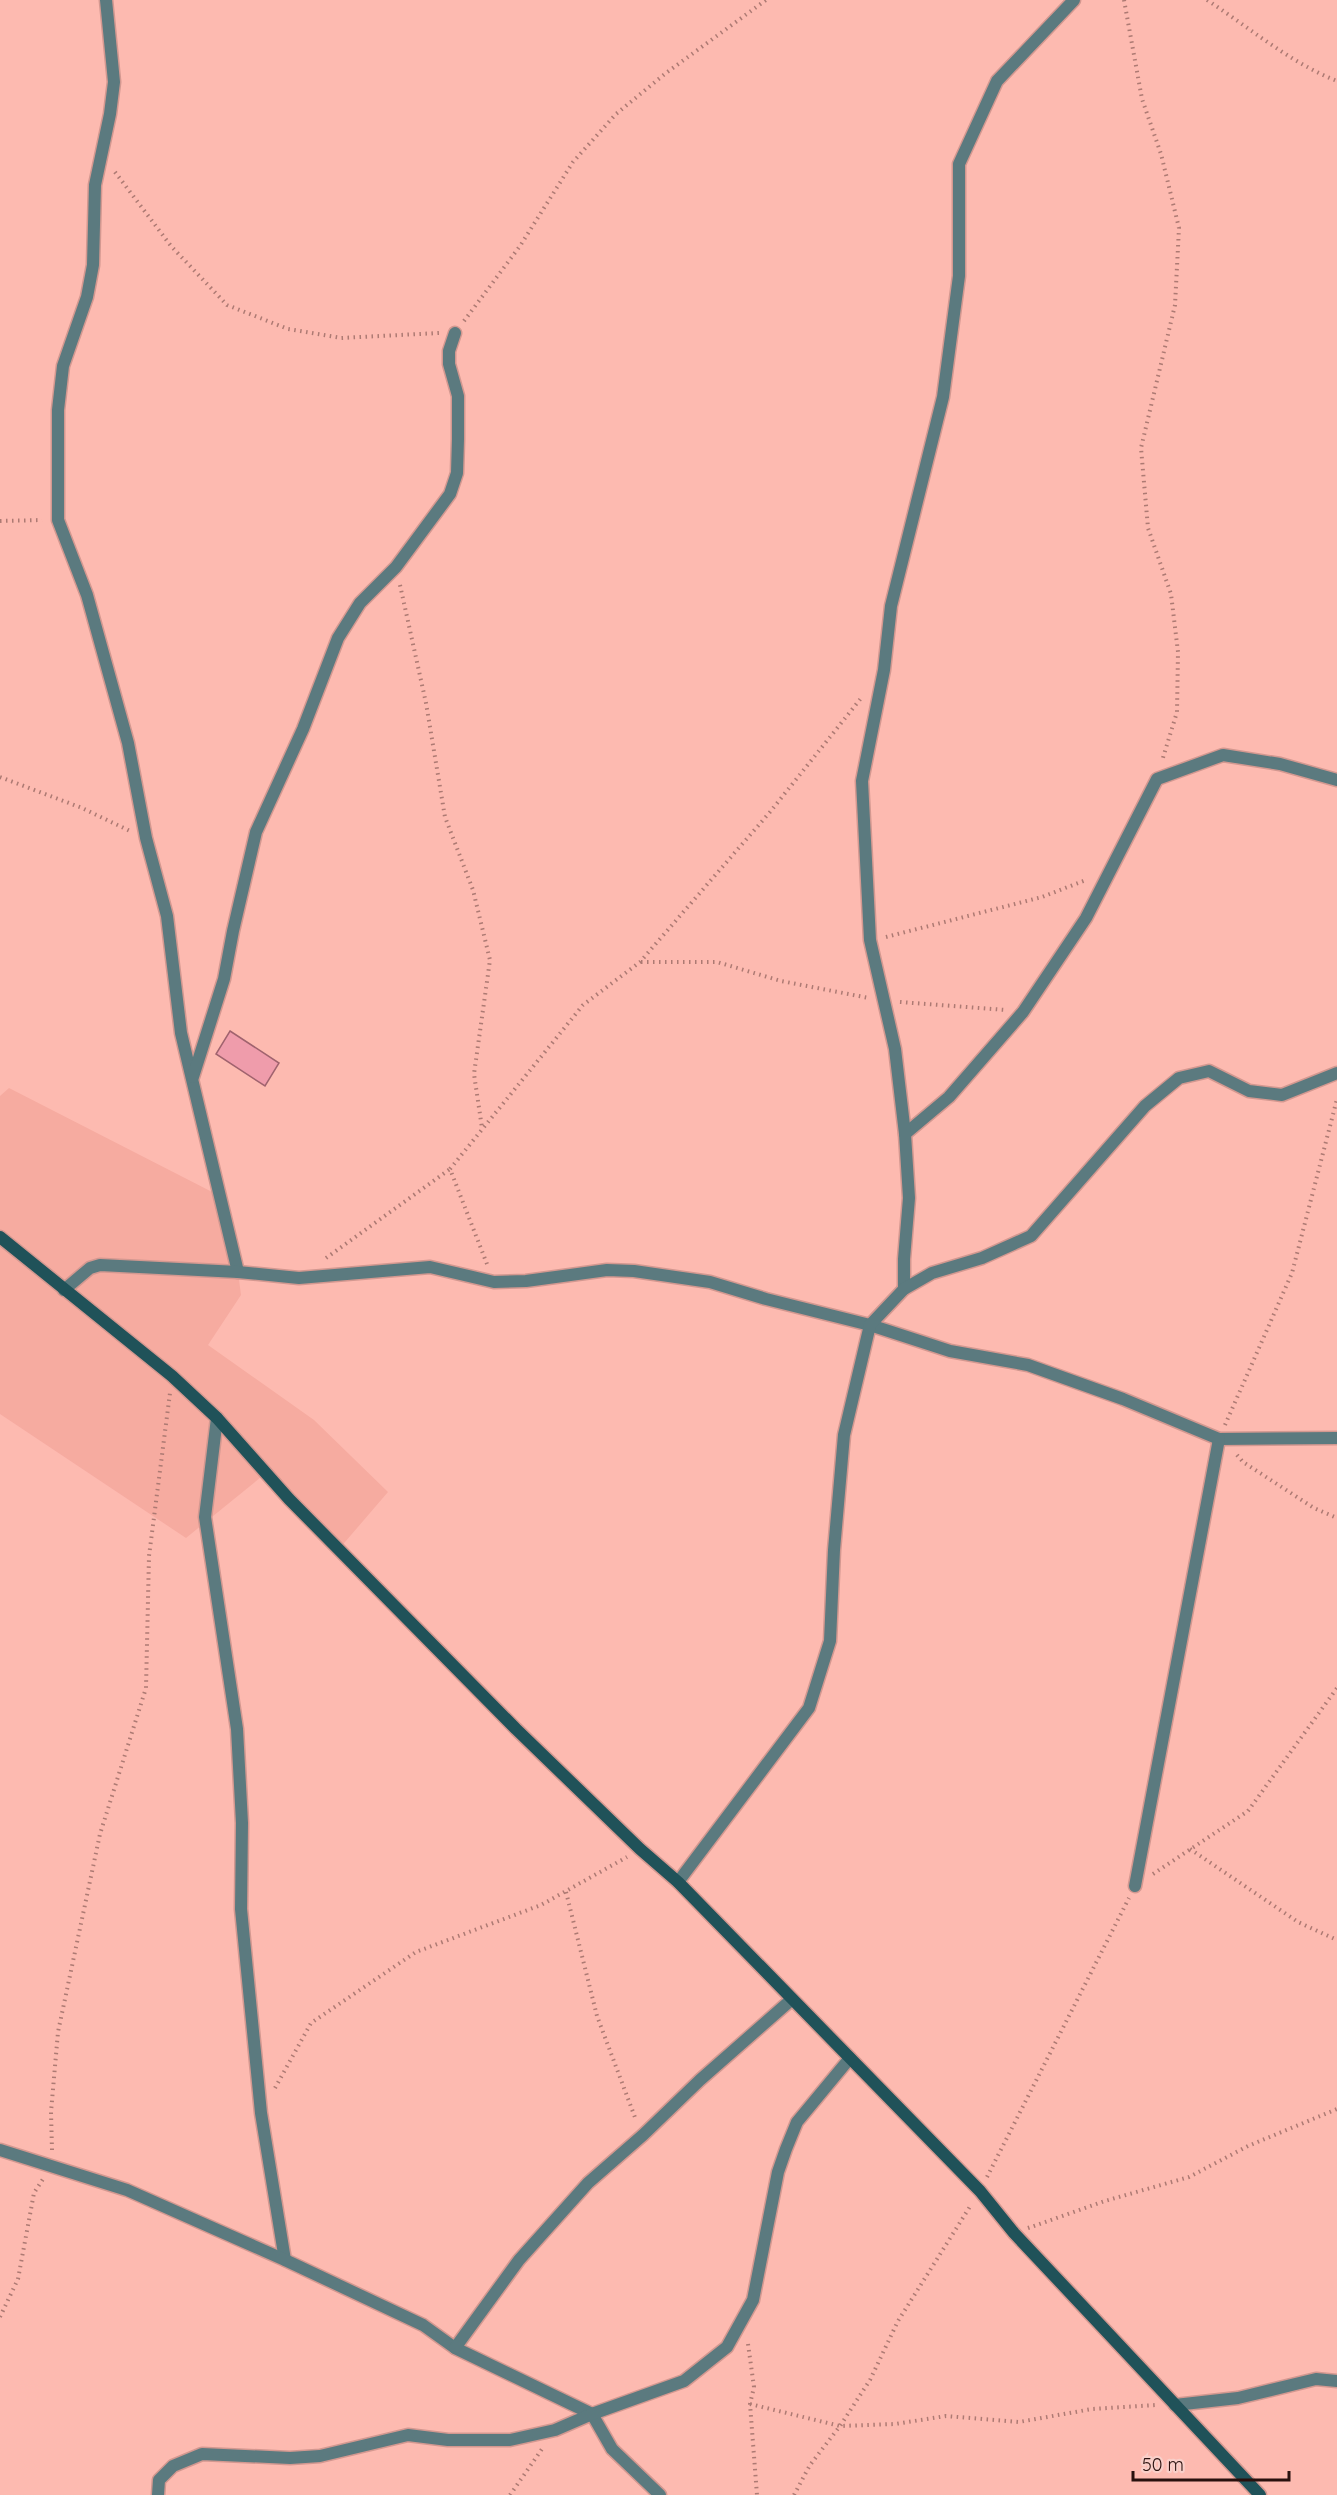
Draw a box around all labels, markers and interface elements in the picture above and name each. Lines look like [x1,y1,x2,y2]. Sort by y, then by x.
scale bar [1133,2444,1289,2482]
text: 50 m [1142,2453,1184,2476]

